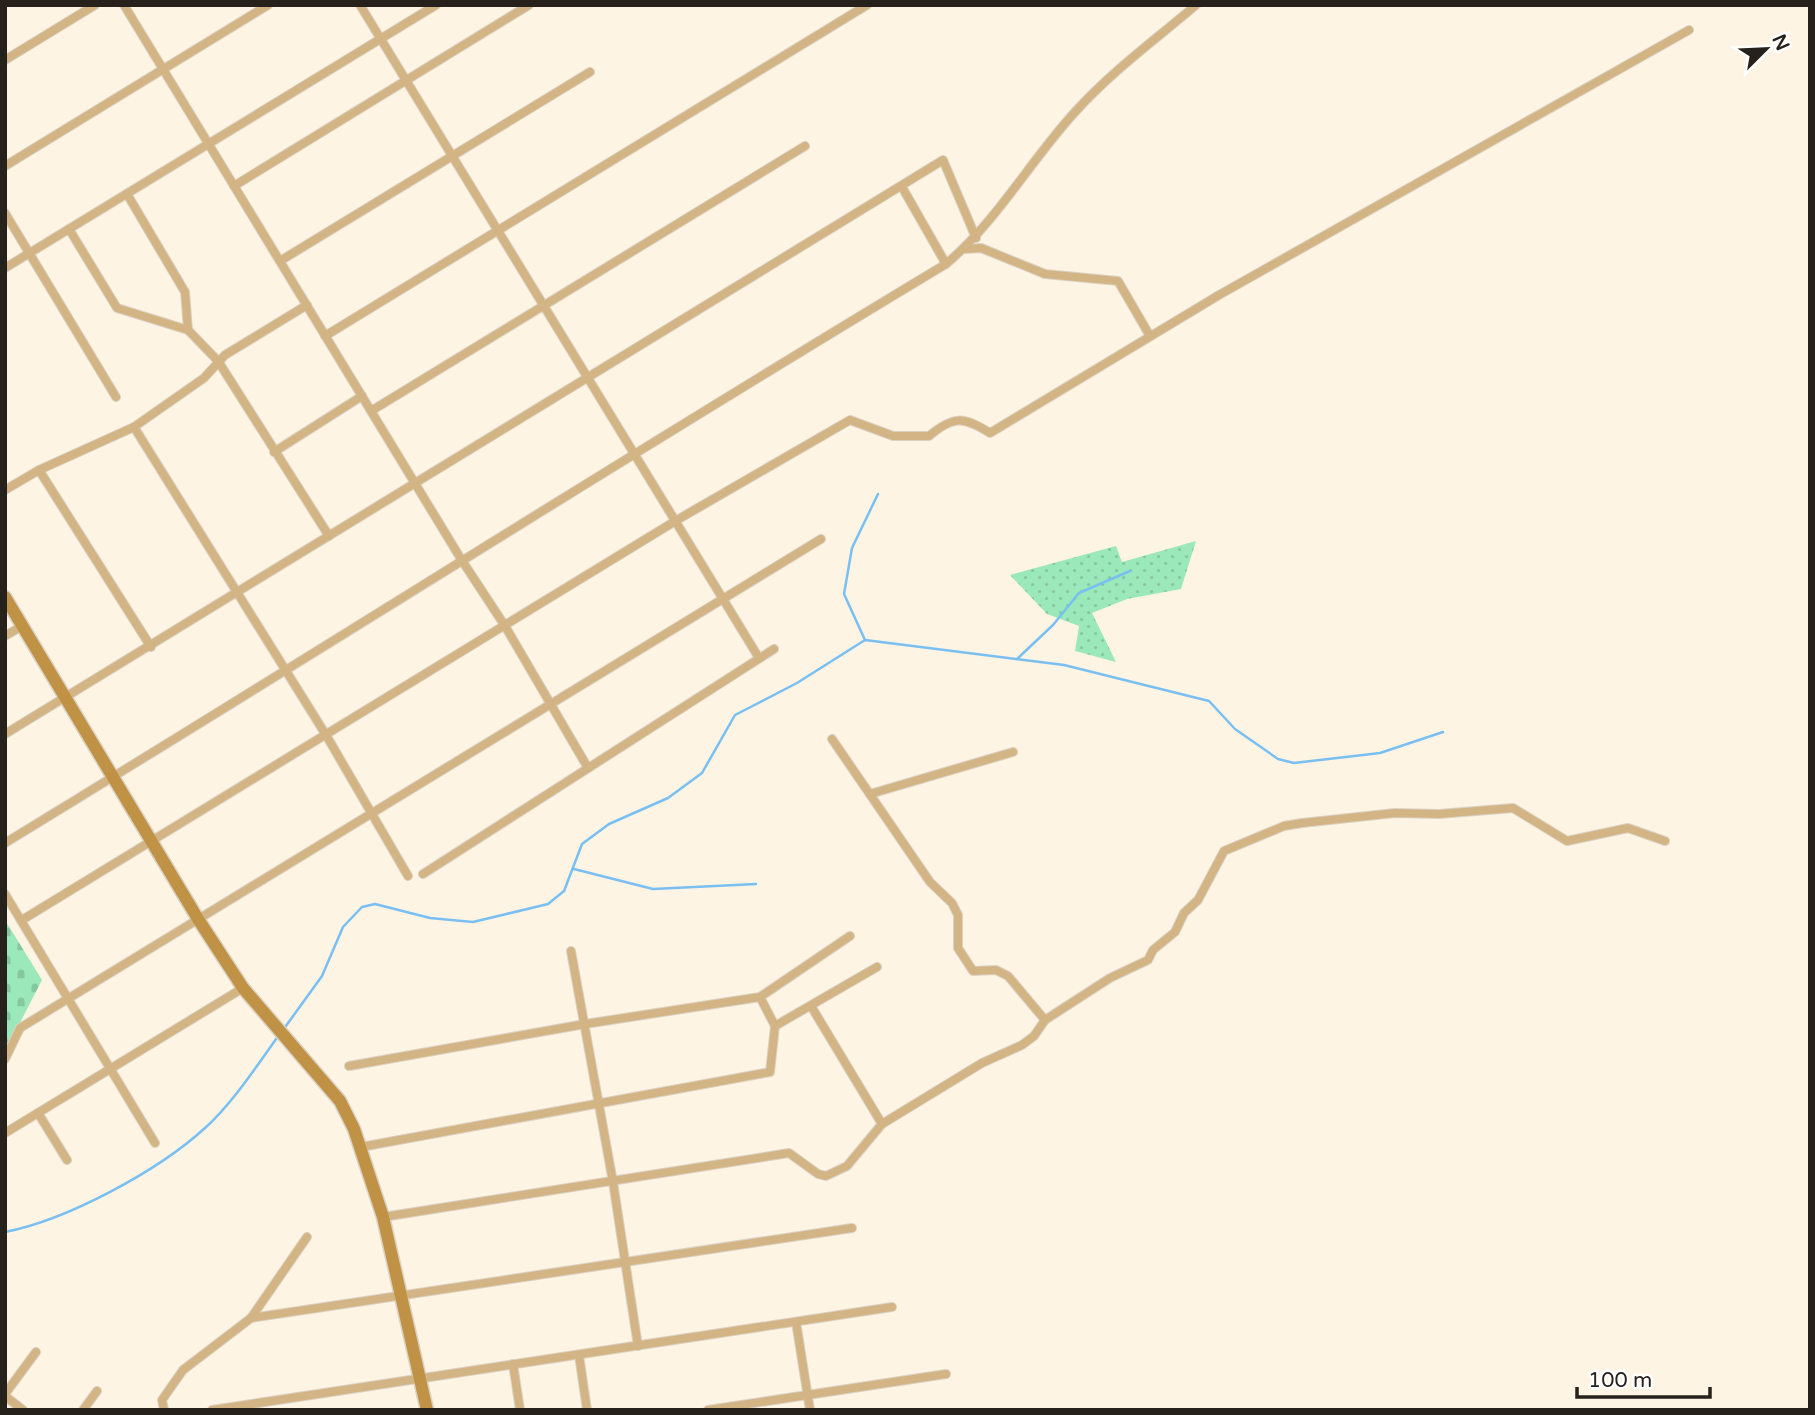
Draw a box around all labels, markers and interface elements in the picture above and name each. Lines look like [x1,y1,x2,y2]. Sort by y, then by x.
north arrow [1731,14,1801,84]
text: N [1767,31,1794,54]
scale bar [1577,1356,1710,1400]
text: 100 m [1588,1368,1652,1393]

